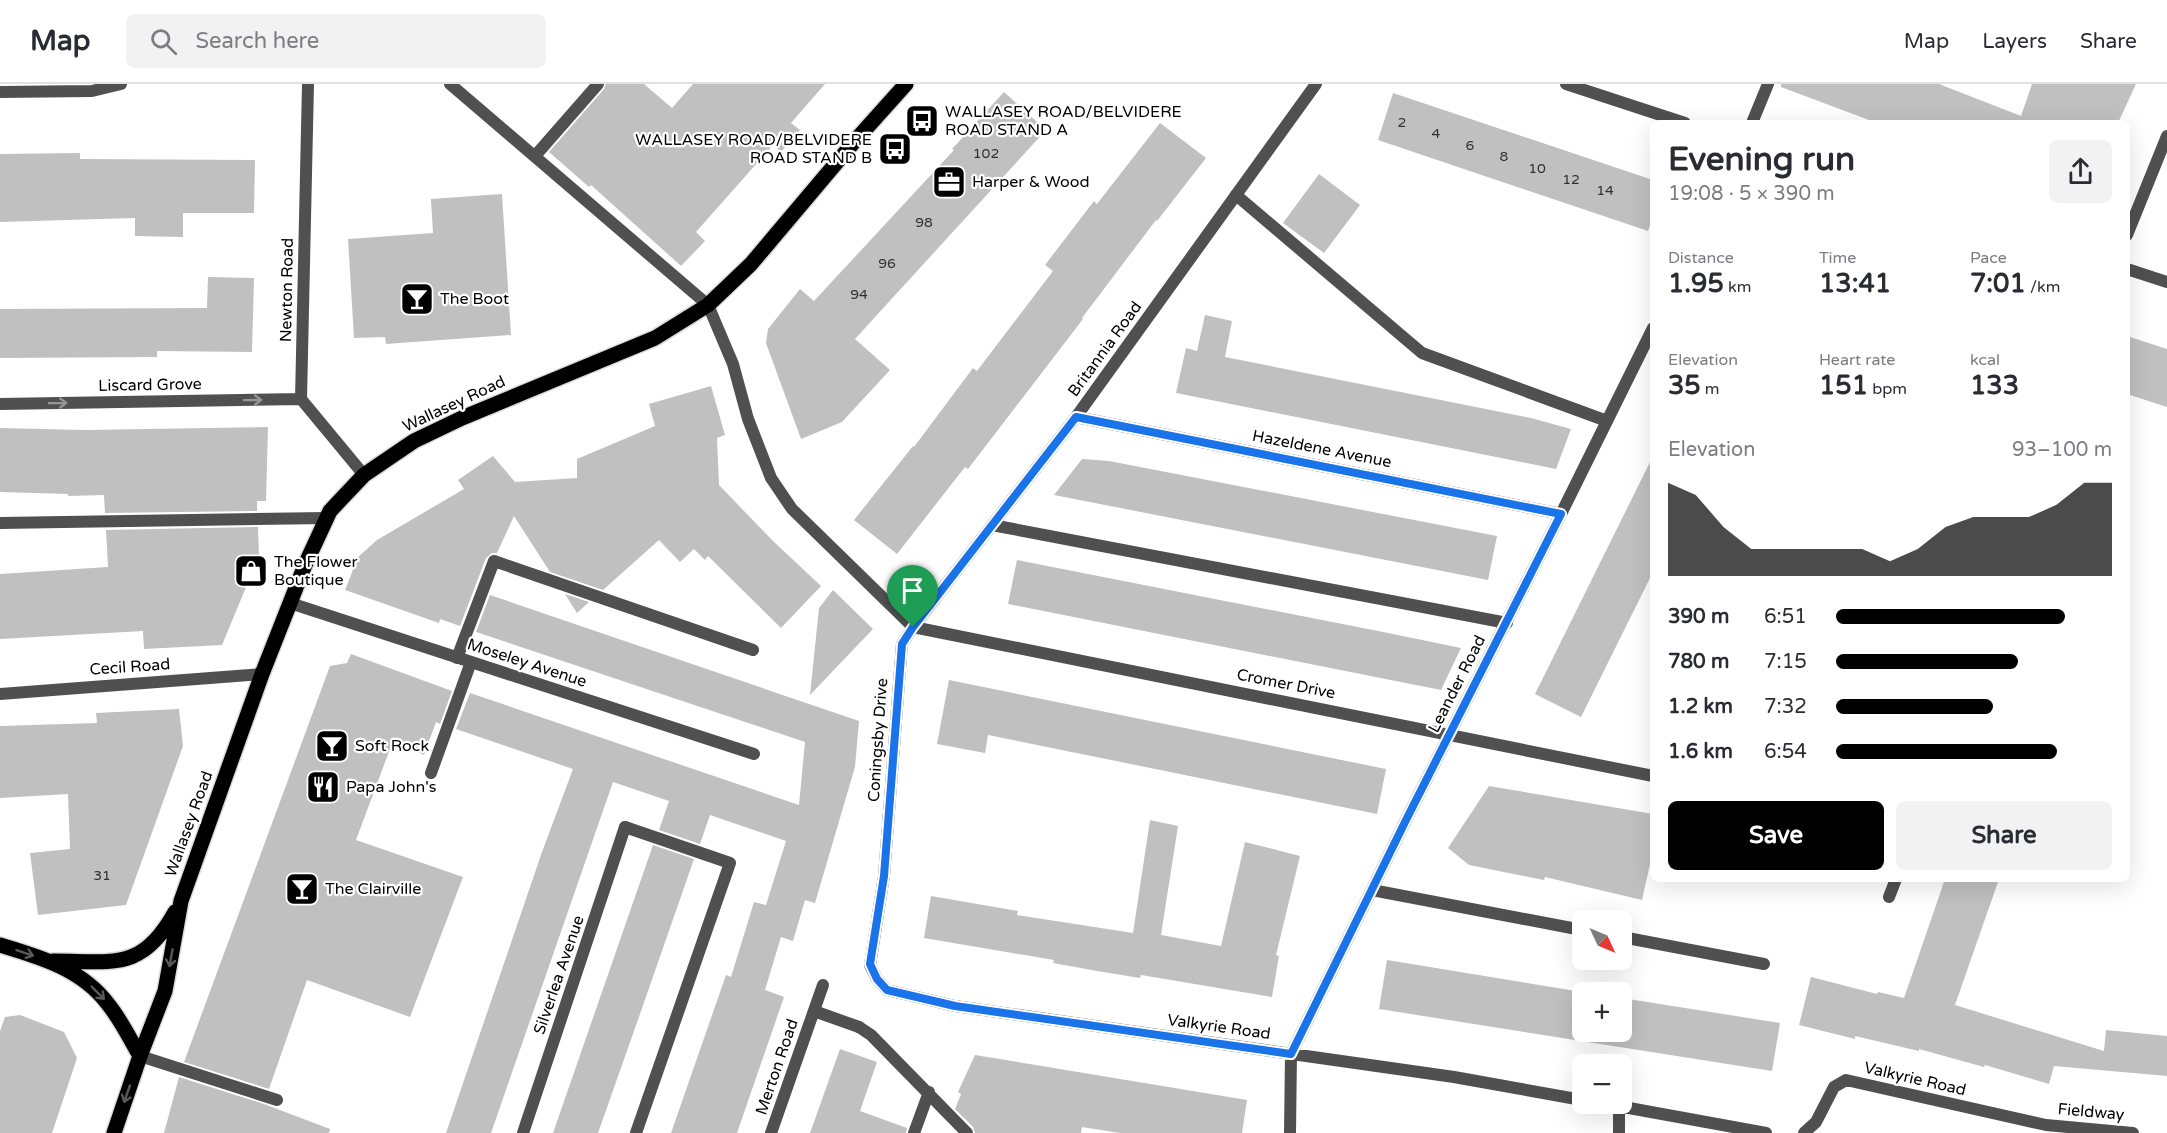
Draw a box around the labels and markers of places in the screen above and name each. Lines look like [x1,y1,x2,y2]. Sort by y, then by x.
place label: WALLASEY ROAD/BELVIDERE ROAD STAND A [945,102,1182,140]
bus stop icon: WALLASEY ROAD/BELVIDERE ROAD STAND A [904,103,940,139]
place label: WALLASEY ROAD/BELVIDERE ROAD STAND B [635,130,872,168]
bus stop icon: WALLASEY ROAD/BELVIDERE ROAD STAND B [877,131,913,167]
office icon: Harper & Wood [931,164,967,200]
place label: Harper & Wood [972,172,1090,192]
bar icon: The Boot [399,281,435,317]
place label: The Boot [440,289,509,309]
place label: The Flower Boutique [274,552,358,590]
shop icon: The Flower Boutique [233,553,269,589]
pin [887,565,938,627]
bar icon: Soft Rock [314,728,350,764]
place label: Soft Rock [355,736,429,756]
restaurant icon: Papa John's [305,769,341,805]
place label: Papa John's [346,777,436,797]
bar icon: The Clairville [284,871,320,907]
place label: The Clairville [325,879,421,899]

